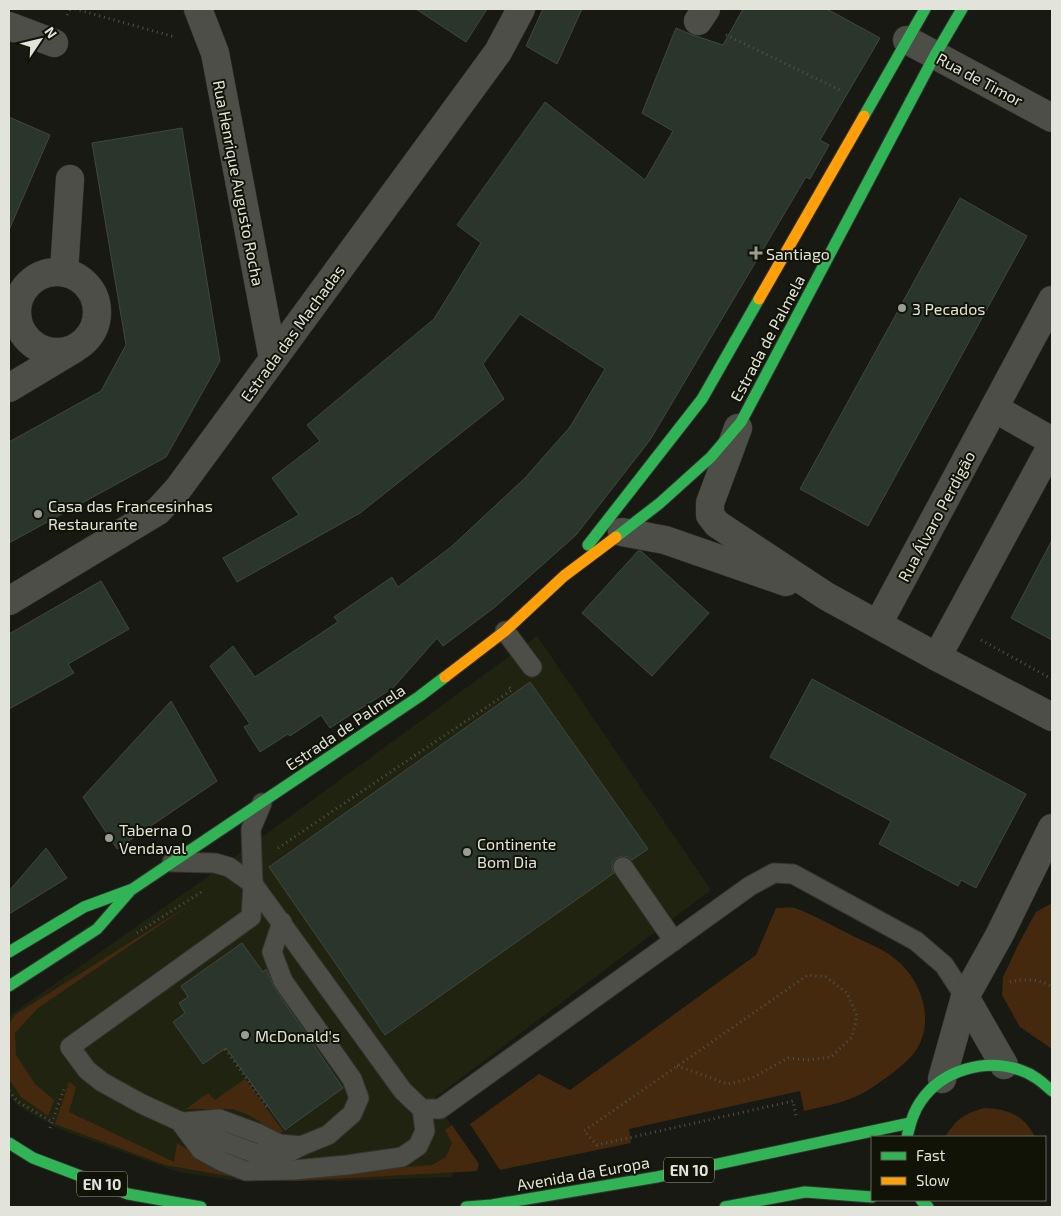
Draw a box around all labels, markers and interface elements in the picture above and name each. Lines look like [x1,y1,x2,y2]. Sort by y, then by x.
north arrow [15,15,65,65]
text: N [41,23,61,41]
street label: Rua de Timor [934,48,1027,110]
street label: Rua Henrique Augusto Rocha [210,79,268,287]
place label: Santiago [766,244,830,263]
marker: Santiago [750,247,762,259]
street label: Estrada das Machadas [236,261,348,405]
street label: Estrada de Palmela [726,272,808,404]
place label: 3 Pecados [912,299,985,318]
marker: 3 Pecados [896,302,908,314]
street label: Rua Álvaro Perdigão [893,447,979,585]
place label: Casa das Francesinhas Restaurante [48,496,213,533]
marker: Casa das Francesinhas Restaurante [32,508,44,520]
street label: Estrada de Palmela [282,680,408,774]
place label: Taberna O Vendaval [119,820,192,857]
marker: Taberna O Vendaval [103,832,115,844]
place label: Continente Bom Dia [477,834,556,871]
marker: Continente Bom Dia [461,846,473,858]
place label: McDonald's [255,1026,340,1045]
marker: McDonald's [239,1029,251,1041]
legend [871,1136,1046,1201]
text: Fast [916,1146,946,1164]
street label: Avenida da Europa [515,1152,651,1194]
road number: EN 10 [664,1158,714,1182]
text: Slow [916,1171,950,1189]
road number: EN 10 [77,1172,127,1196]

